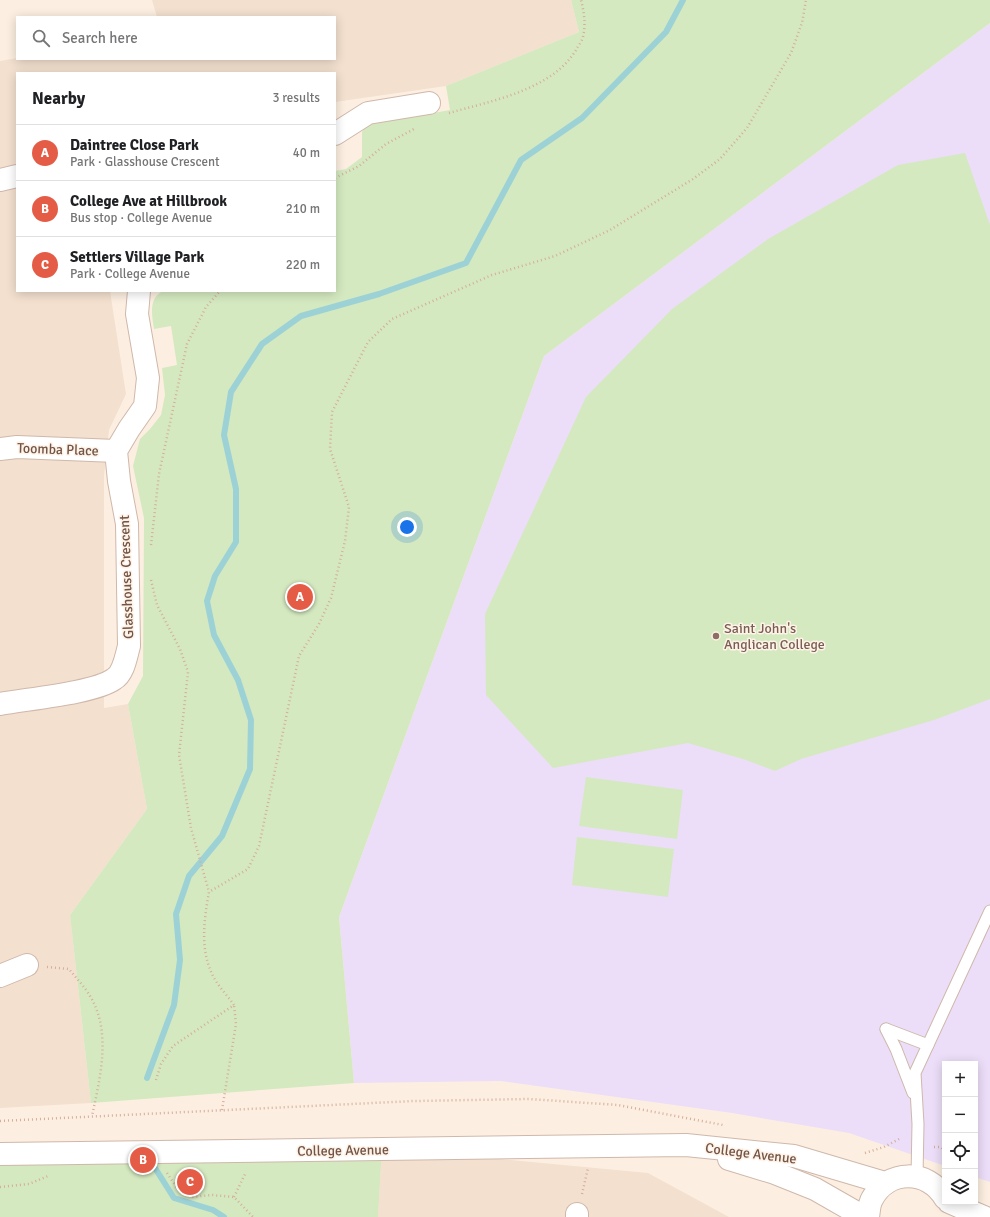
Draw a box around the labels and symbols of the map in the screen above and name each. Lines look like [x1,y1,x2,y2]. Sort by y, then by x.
street label: Toomba Place [17,440,99,459]
street label: Glasshouse Crescent [116,515,137,639]
your location [397,517,417,537]
pin: A [287,582,313,612]
place label: Saint John's Anglican College [724,620,825,653]
marker: Saint John's Anglican College [711,631,721,641]
street label: College Avenue [704,1139,798,1168]
street label: College Avenue [297,1141,389,1160]
pin: B [130,1145,156,1175]
pin: C [177,1167,203,1197]

